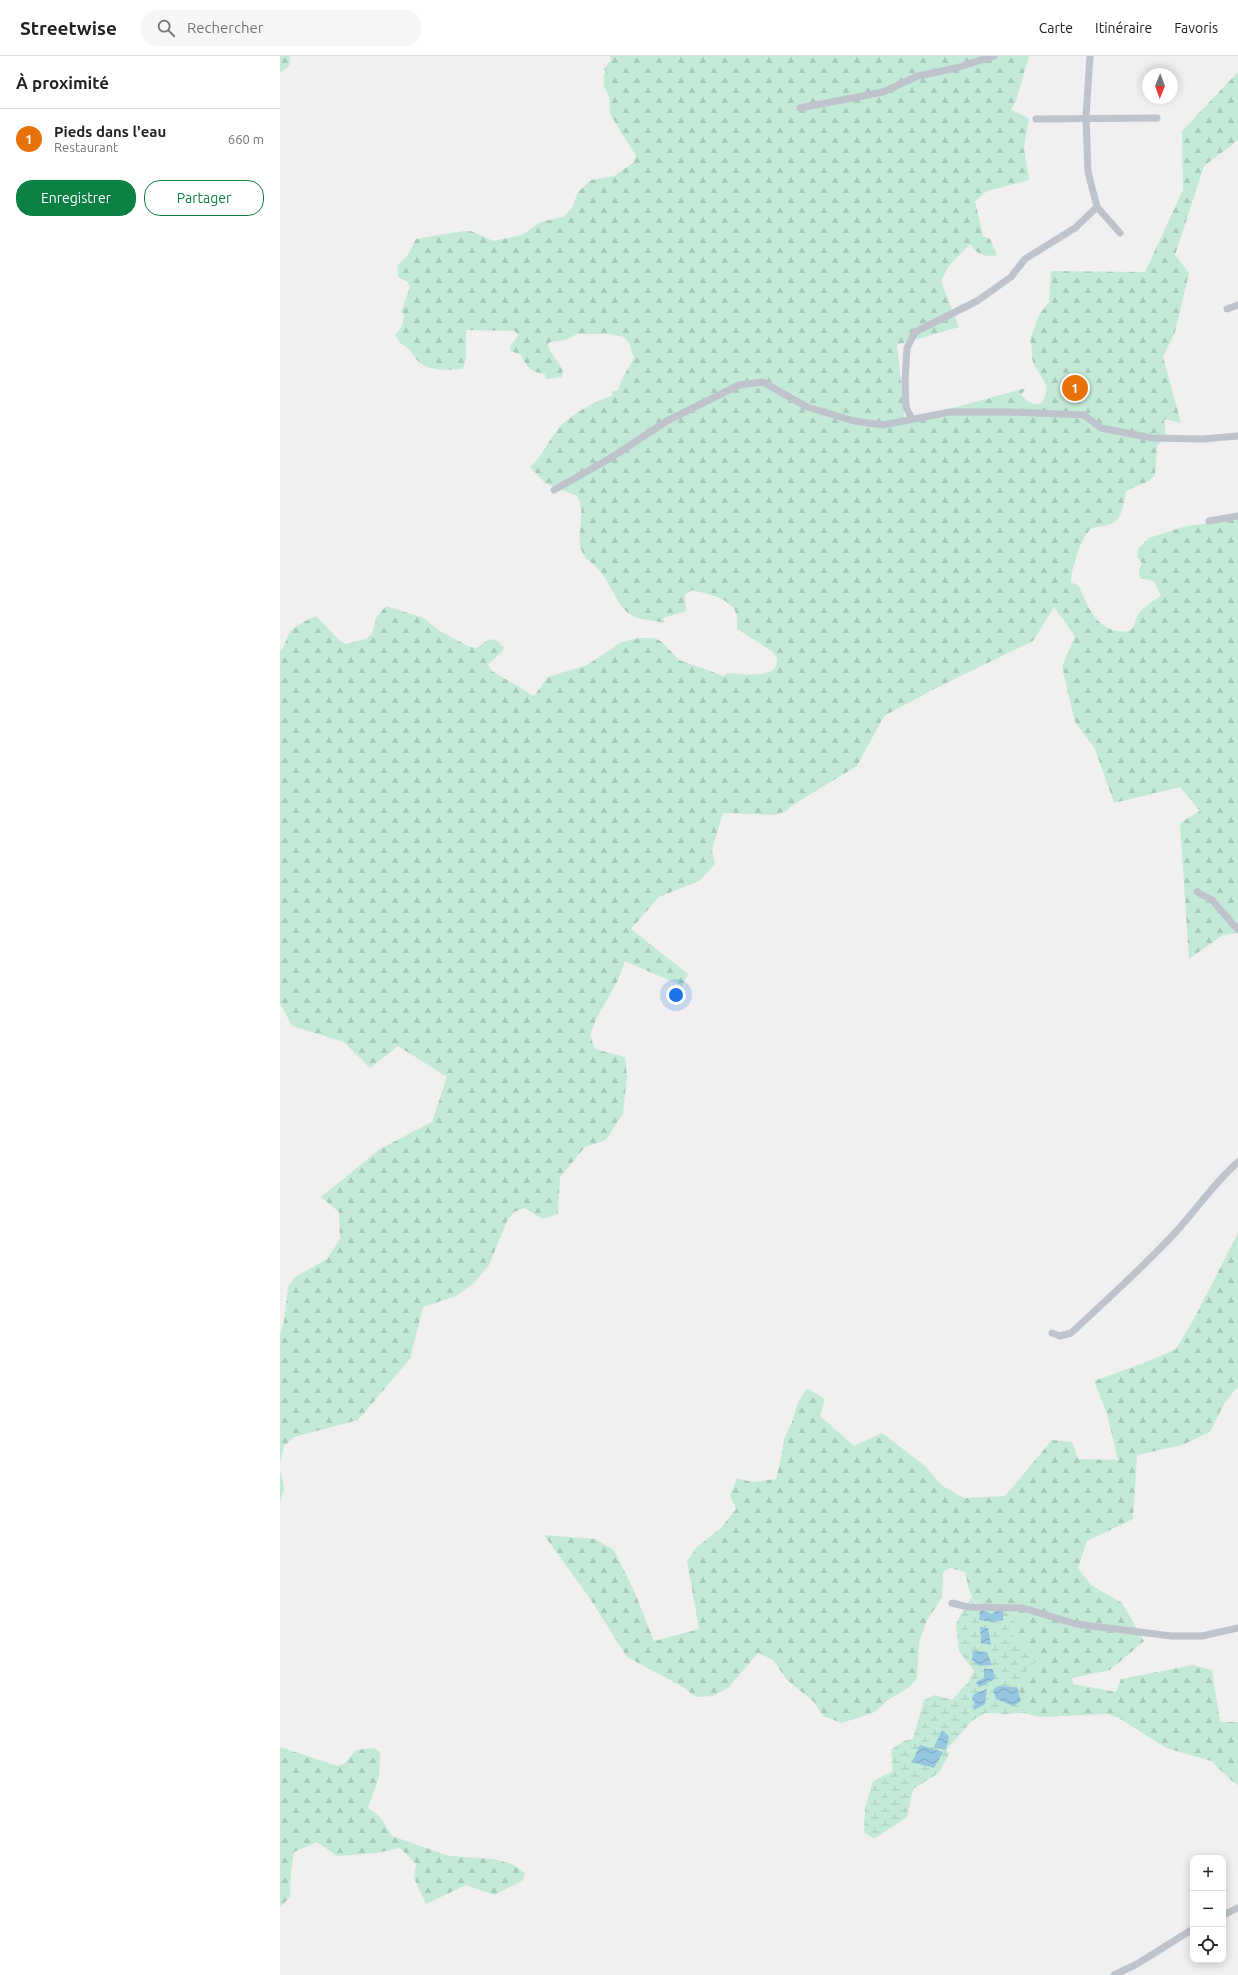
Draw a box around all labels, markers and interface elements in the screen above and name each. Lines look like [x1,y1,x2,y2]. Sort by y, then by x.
search box [141,10,421,46]
text: Streetwise [20,17,117,39]
icon: search [155,17,177,39]
text: Rechercher [187,19,264,36]
text: Carte [1039,20,1073,36]
text: Itinéraire [1095,20,1152,36]
text: Favoris [1174,20,1218,36]
north arrow [1142,68,1178,104]
text: À proximité [16,73,109,92]
text: Pieds dans l'eau [54,123,166,140]
text: 1 [25,132,33,146]
text: 660 m [228,132,264,146]
text: Restaurant [54,140,118,154]
button: Enregistrer [16,180,136,216]
button: Partager [144,180,264,216]
pin: 1 [1062,373,1088,403]
your location [666,985,686,1005]
map controls [1190,1855,1226,1963]
button: + [1190,1855,1226,1891]
button: − [1190,1891,1226,1927]
button: locate [1190,1927,1226,1963]

